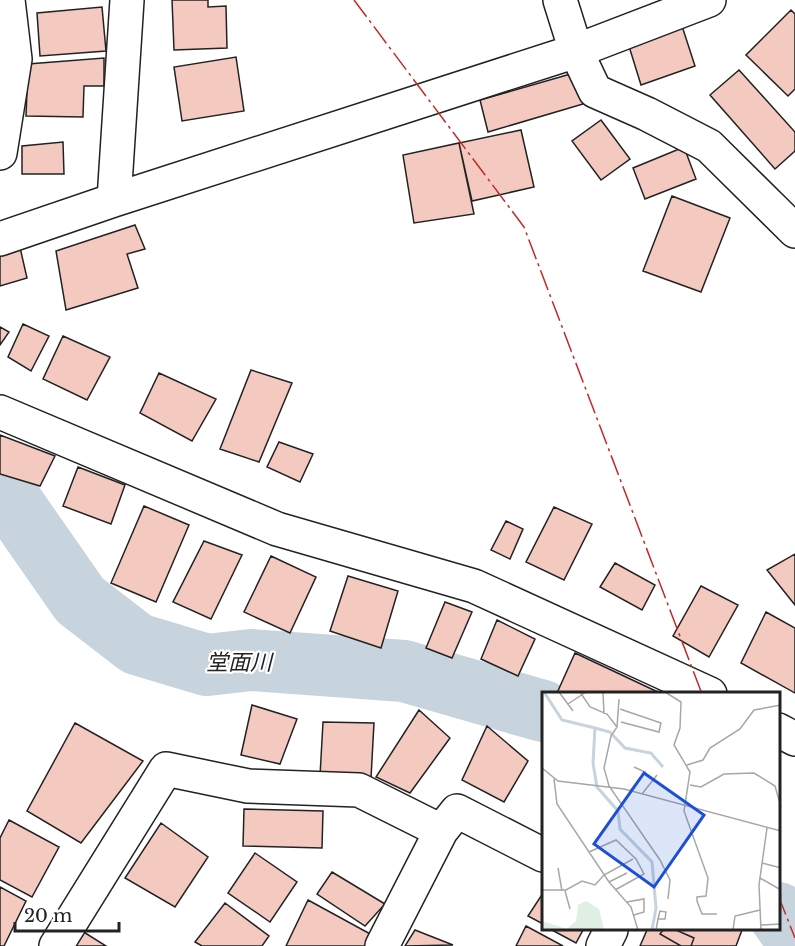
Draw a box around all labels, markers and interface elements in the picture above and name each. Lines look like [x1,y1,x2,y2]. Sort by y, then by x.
water label: 堂面川 [206,649,274,676]
inset map [542,692,780,931]
scale bar [15,895,118,933]
text: 20 m [24,905,72,927]

